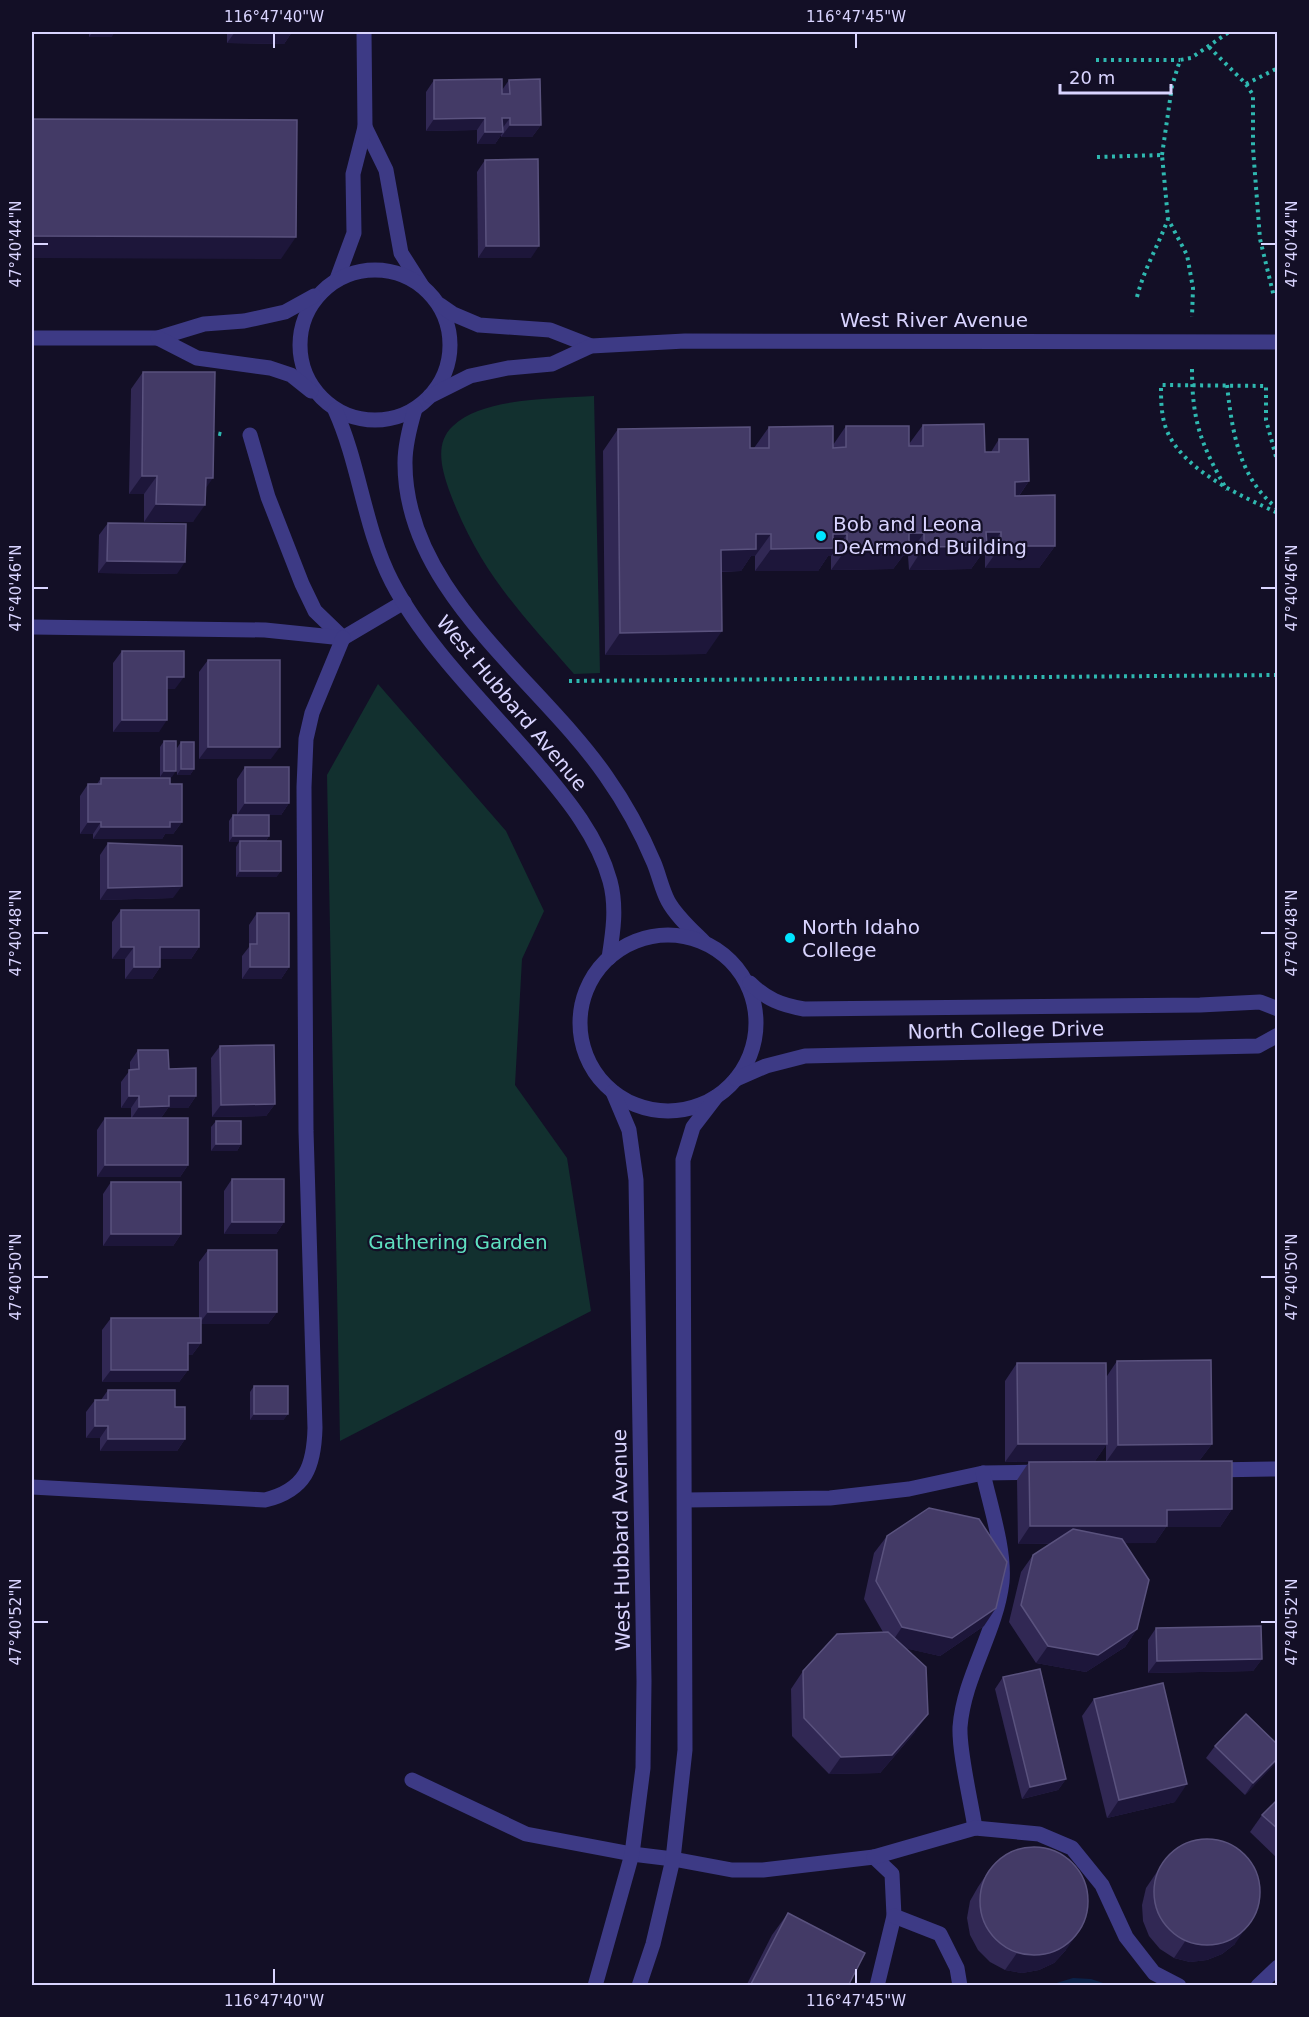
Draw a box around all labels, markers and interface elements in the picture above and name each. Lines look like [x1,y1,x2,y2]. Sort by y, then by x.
text: 116°47'40"W [224,8,324,26]
text: 116°47'45"W [806,8,906,26]
scale bar [1060,57,1171,95]
text: 20 m [1069,67,1115,88]
text: 47°40'44"N [7,200,25,288]
text: 47°40'44"N [1283,200,1301,288]
street label: West River Avenue [840,308,1028,332]
place label: Bob and Leona DeArmond Building [833,512,1027,559]
marker: Bob and Leona DeArmond Building [814,529,828,543]
text: 47°40'46"N [7,544,25,632]
text: 47°40'46"N [1283,544,1301,632]
street label: West Hubbard Avenue [431,610,593,796]
text: 47°40'48"N [7,889,25,977]
text: 47°40'48"N [1283,889,1301,977]
place label: North Idaho College [802,915,920,962]
marker: North Idaho College [783,931,797,945]
street label: North College Drive [908,1016,1104,1044]
park label: Gathering Garden [368,1230,548,1254]
text: 47°40'50"N [7,1233,25,1321]
text: 47°40'50"N [1283,1233,1301,1321]
street label: West Hubbard Avenue [607,1429,635,1651]
text: 47°40'52"N [7,1578,25,1666]
text: 47°40'52"N [1283,1578,1301,1666]
text: 116°47'40"W [224,1992,324,2010]
text: 116°47'45"W [806,1992,906,2010]

